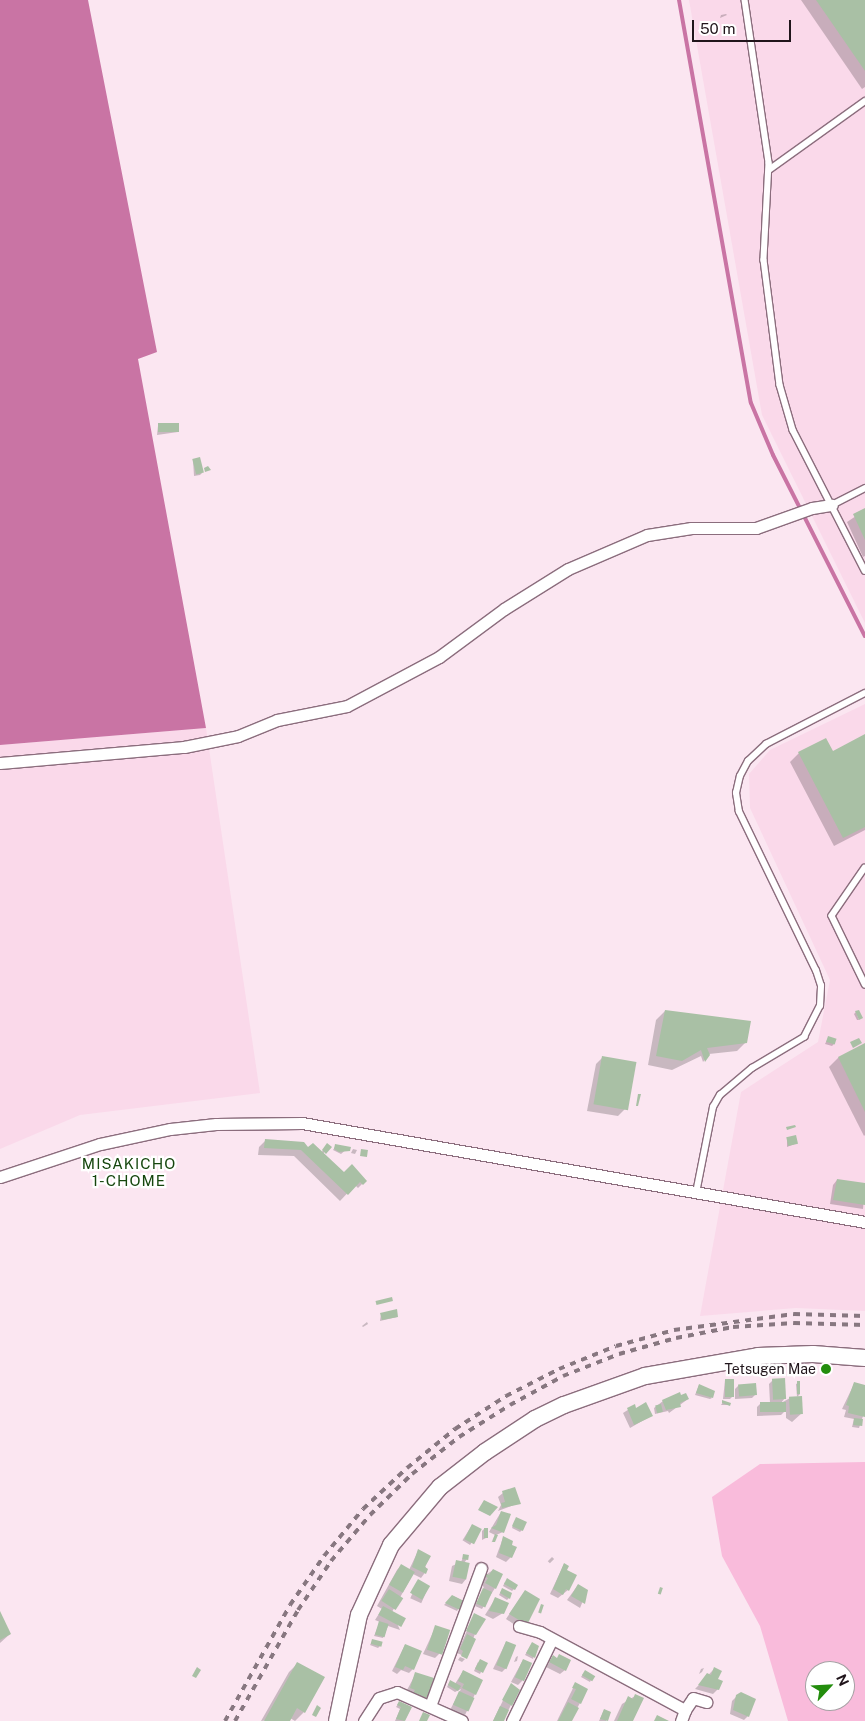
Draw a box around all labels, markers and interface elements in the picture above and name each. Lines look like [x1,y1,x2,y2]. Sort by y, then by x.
scale bar [695,10,794,42]
text: 50 m [700,20,735,37]
district label: MISAKICHO 1-CHOME [81,1154,177,1189]
place label: Tetsugen Mae [725,1361,816,1377]
marker: Tetsugen Mae [820,1363,832,1375]
north arrow [805,1661,855,1711]
text: N [833,1672,852,1688]

